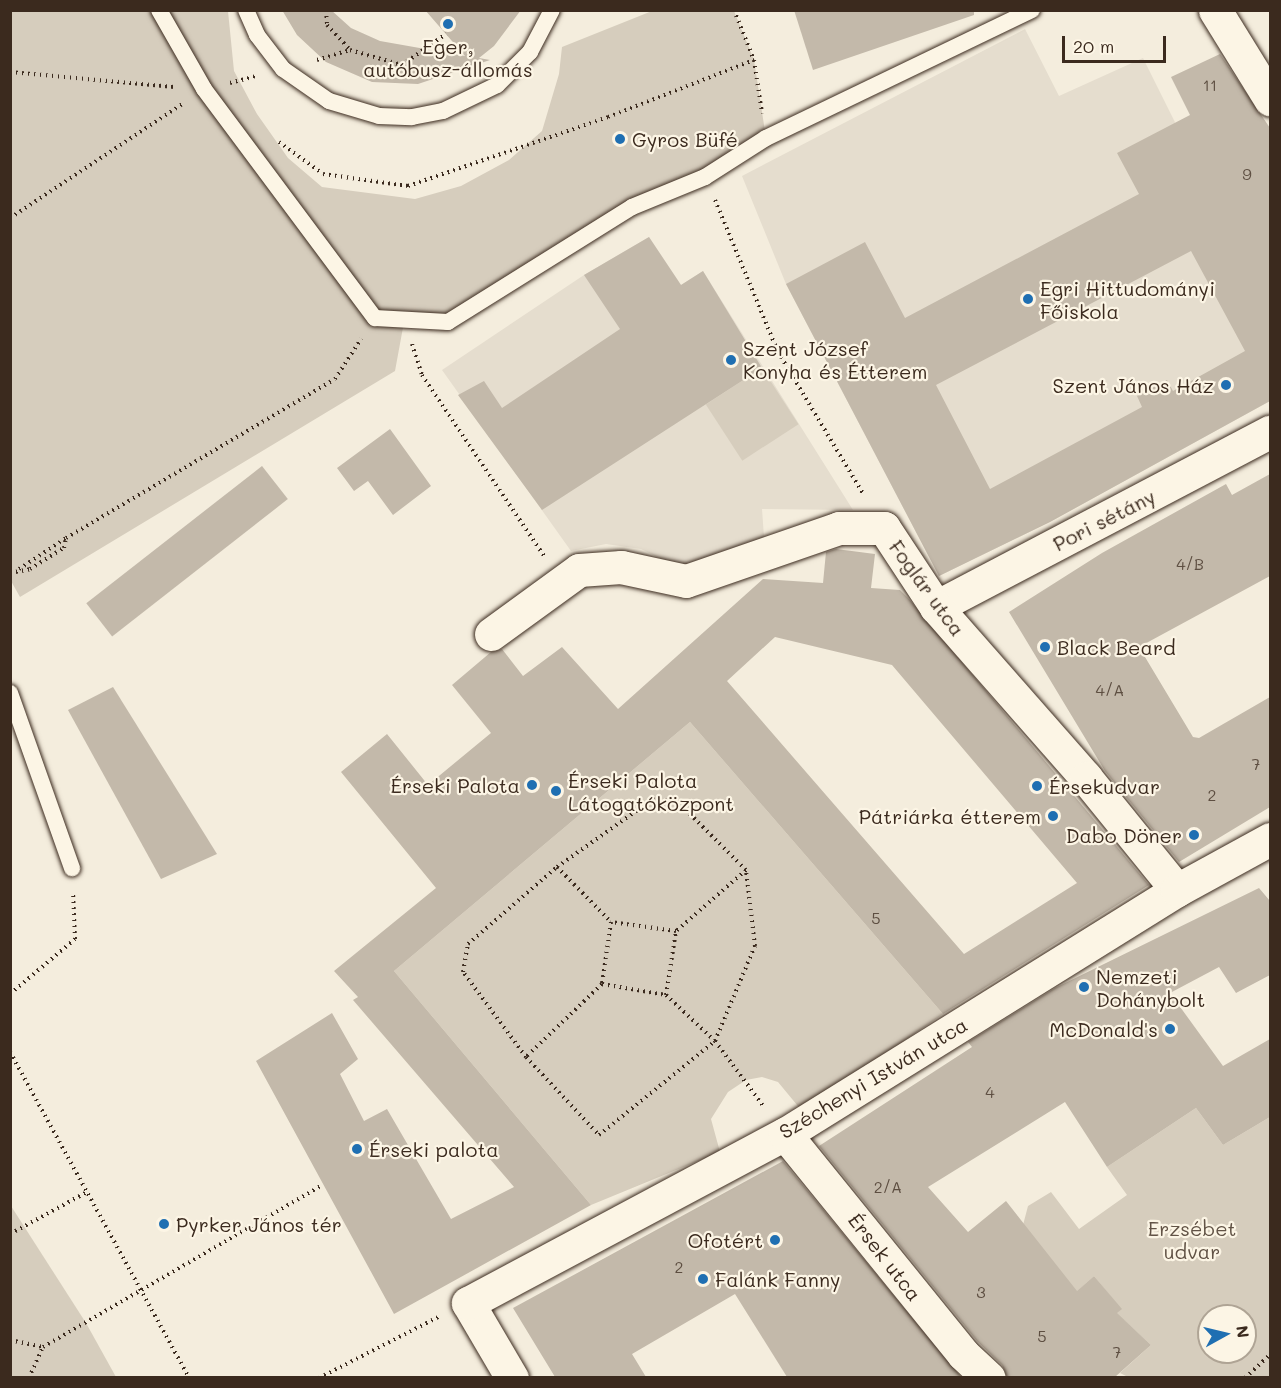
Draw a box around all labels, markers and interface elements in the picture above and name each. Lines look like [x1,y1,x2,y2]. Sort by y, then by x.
marker: Eger, autóbusz-állomás [441,17,455,31]
scale bar [1065,24,1168,62]
place label: Eger, autóbusz-állomás [363,34,533,81]
text: 20 m [1073,34,1114,58]
house number: 11 [1203,75,1217,95]
place label: Gyros Büfé [632,127,738,151]
marker: Gyros Büfé [613,132,627,146]
house number: 9 [1242,164,1252,184]
place label: Egri Hittudományi Főiskola [1040,276,1215,323]
marker: Egri Hittudományi Főiskola [1021,292,1035,306]
place label: Szent József Konyha és Étterem [743,336,927,383]
marker: Szent József Konyha és Étterem [724,353,738,367]
place label: Szent János Ház [1053,373,1214,397]
marker: Szent János Ház [1219,378,1233,392]
street label: Pori sétány [1049,484,1159,556]
street label: Foglár utca [884,535,970,641]
house number: 4/B [1176,554,1204,574]
place label: Black Beard [1057,635,1176,659]
marker: Black Beard [1038,640,1052,654]
house number: 4/A [1096,680,1124,700]
house number: 7 [1252,754,1260,774]
place label: Érseki Palota Látogatóközpont [568,768,734,815]
place label: Érseki Palota [390,773,520,797]
place label: Érsekudvar [1049,774,1160,798]
marker: Érseki Palota [525,778,539,792]
marker: Érsekudvar [1030,779,1044,793]
marker: Érseki Palota Látogatóközpont [549,784,563,798]
house number: 2 [1208,785,1216,805]
place label: Pátriárka étterem [859,804,1041,828]
marker: Pátriárka étterem [1046,809,1060,823]
place label: Dabo Döner [1066,823,1182,847]
marker: Dabo Döner [1187,828,1201,842]
house number: 5 [871,908,881,928]
place label: Nemzeti Dohánybolt [1096,964,1205,1011]
marker: Nemzeti Dohánybolt [1077,980,1091,994]
street label: Széchenyi István utca [775,1012,971,1144]
place label: McDonald's [1049,1017,1158,1041]
marker: McDonald's [1163,1022,1177,1036]
house number: 4 [985,1082,995,1102]
place label: Érseki palota [369,1137,499,1161]
marker: Érseki palota [350,1142,364,1156]
house number: 2/A [874,1177,902,1197]
street label: Érsek utca [843,1208,927,1306]
place label: Pyrker János tér [176,1212,342,1236]
park label: Erzsébet udvar [1148,1216,1236,1263]
marker: Pyrker János tér [157,1217,171,1231]
place label: Ofotért [688,1228,763,1252]
marker: Ofotért [768,1233,782,1247]
house number: 2 [675,1257,683,1277]
place label: Falánk Fanny [715,1267,840,1291]
marker: Falánk Fanny [696,1272,710,1286]
house number: 3 [976,1282,986,1302]
north arrow [1197,1304,1257,1364]
text: N [1232,1324,1255,1339]
house number: 5 [1037,1326,1047,1346]
house number: 7 [1113,1342,1121,1362]

